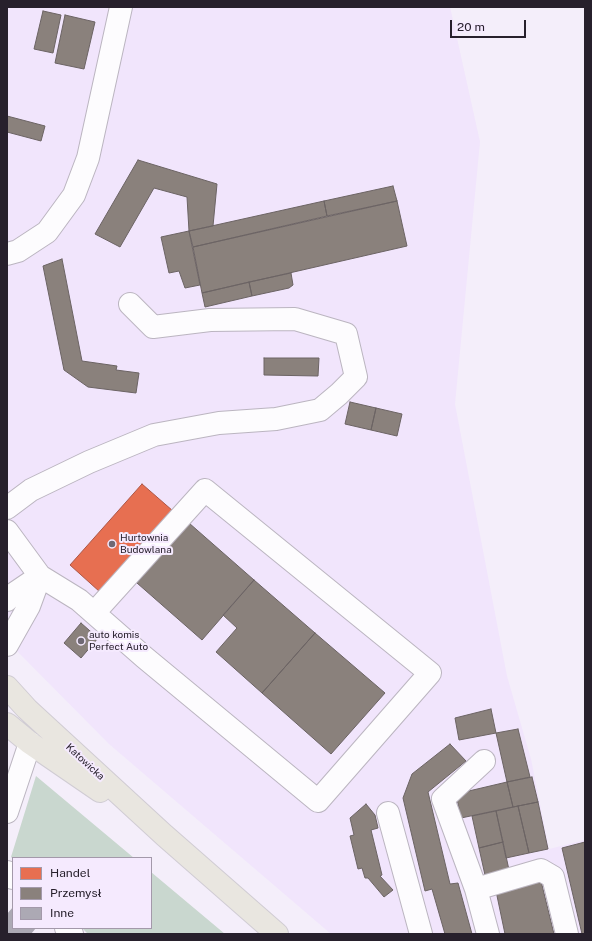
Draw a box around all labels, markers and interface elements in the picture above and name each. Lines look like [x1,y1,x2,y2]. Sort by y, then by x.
scale bar [452,12,528,38]
text: 20 m [457,20,485,34]
place label: Hurtownia Budowlana [120,532,172,556]
marker: Hurtownia Budowlana [107,539,117,549]
place label: auto komis Perfect Auto [89,629,148,652]
marker: auto komis Perfect Auto [76,636,86,646]
street label: Katowicka [63,741,107,783]
legend [12,857,152,929]
text: Handel [50,866,90,880]
text: Przemysł [50,886,102,900]
text: Inne [50,906,74,920]

